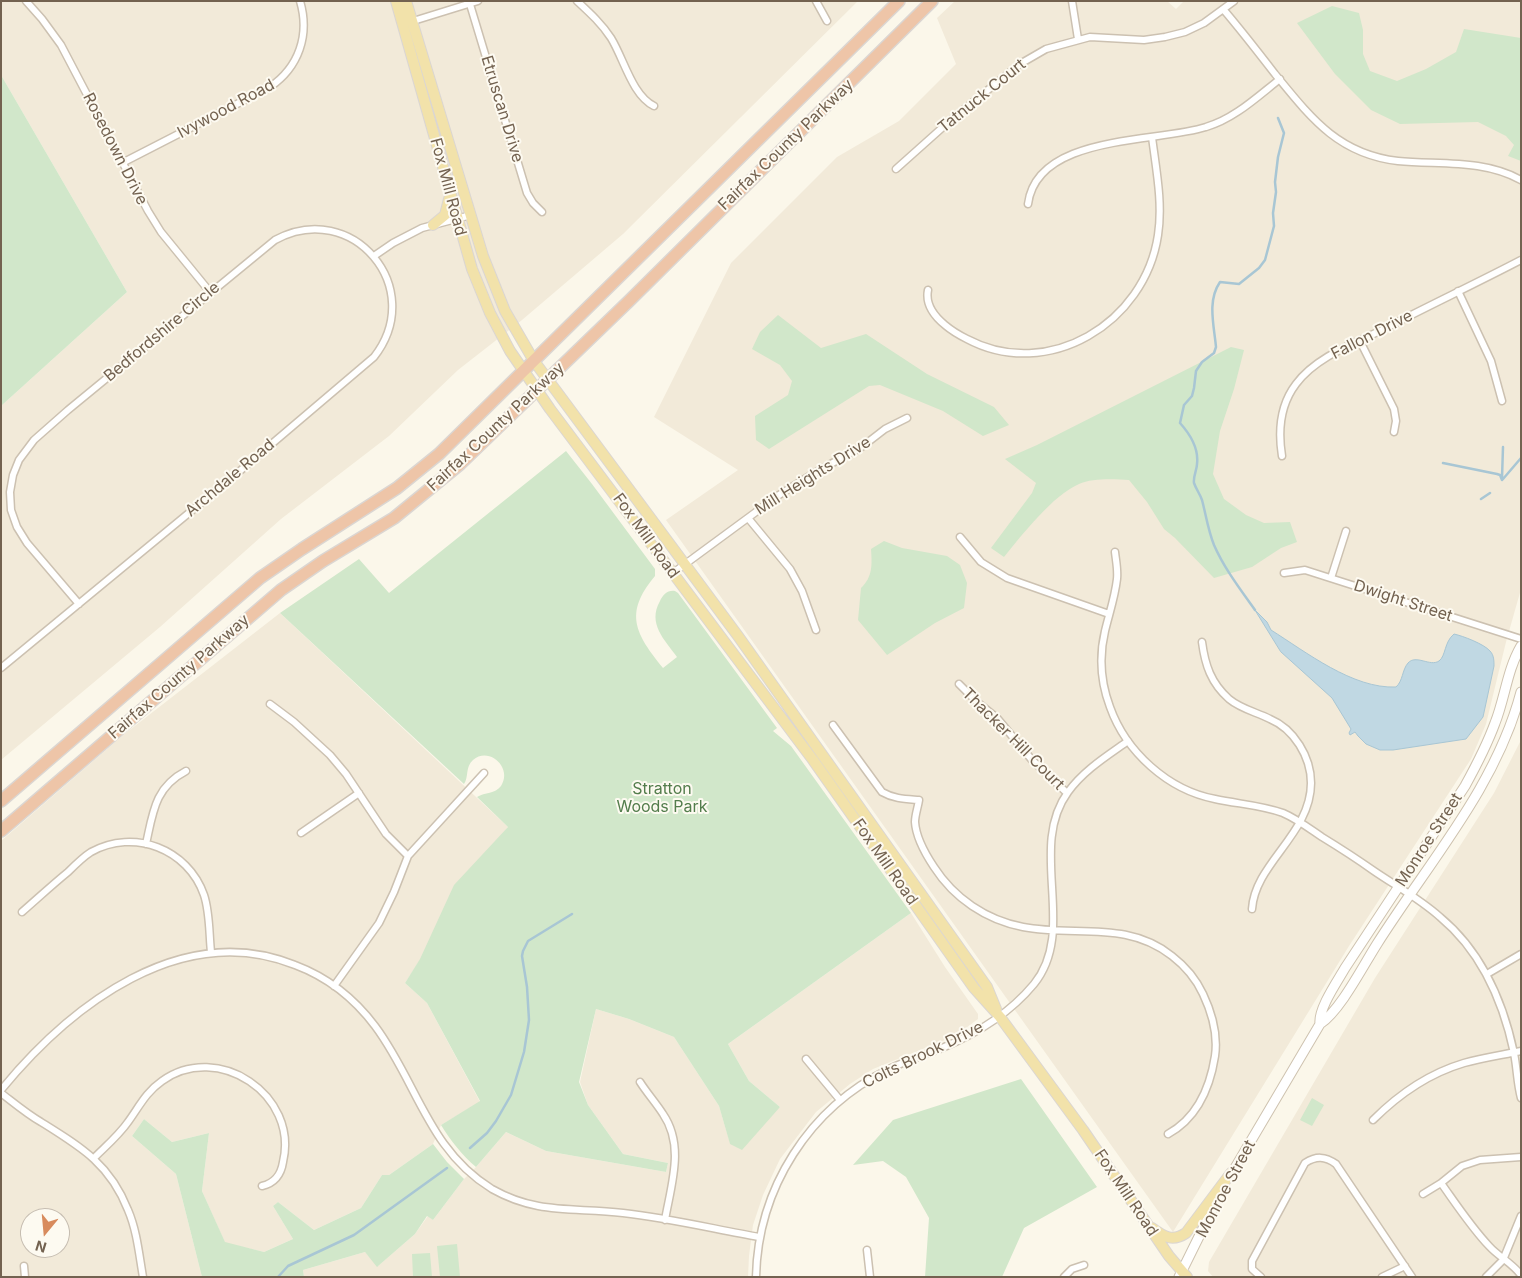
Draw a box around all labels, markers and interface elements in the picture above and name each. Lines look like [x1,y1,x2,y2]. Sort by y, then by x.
street label: Etruscan Drive [477,53,527,165]
street label: Tatnuck Court [934,55,1030,137]
street label: Ivywood Road [174,75,278,143]
street label: Fairfax County Parkway [714,75,858,215]
street label: Rosedown Drive [78,90,152,208]
street label: Fox Mill Road [426,136,470,238]
street label: Bedfordshire Circle [100,278,224,386]
street label: Fallon Drive [1328,306,1416,364]
street label: Fairfax County Parkway [423,358,569,496]
street label: Mill Heights Drive [752,433,874,519]
street label: Archdale Road [182,435,278,521]
street label: Fox Mill Road [609,490,683,582]
street label: Dwight Street [1351,576,1455,626]
street label: Fairfax County Parkway [105,611,253,743]
street label: Thacker Hill Court [958,684,1068,794]
park label: Stratton Woods Park [616,779,708,817]
street label: Monroe Street [1392,790,1466,890]
street label: Fox Mill Road [848,815,922,909]
street label: Colts Brook Drive [860,1017,986,1093]
street label: Monroe Street [1192,1137,1260,1241]
street label: Fox Mill Road [1090,1146,1162,1240]
north arrow [20,1208,70,1258]
text: N [33,1237,48,1257]

